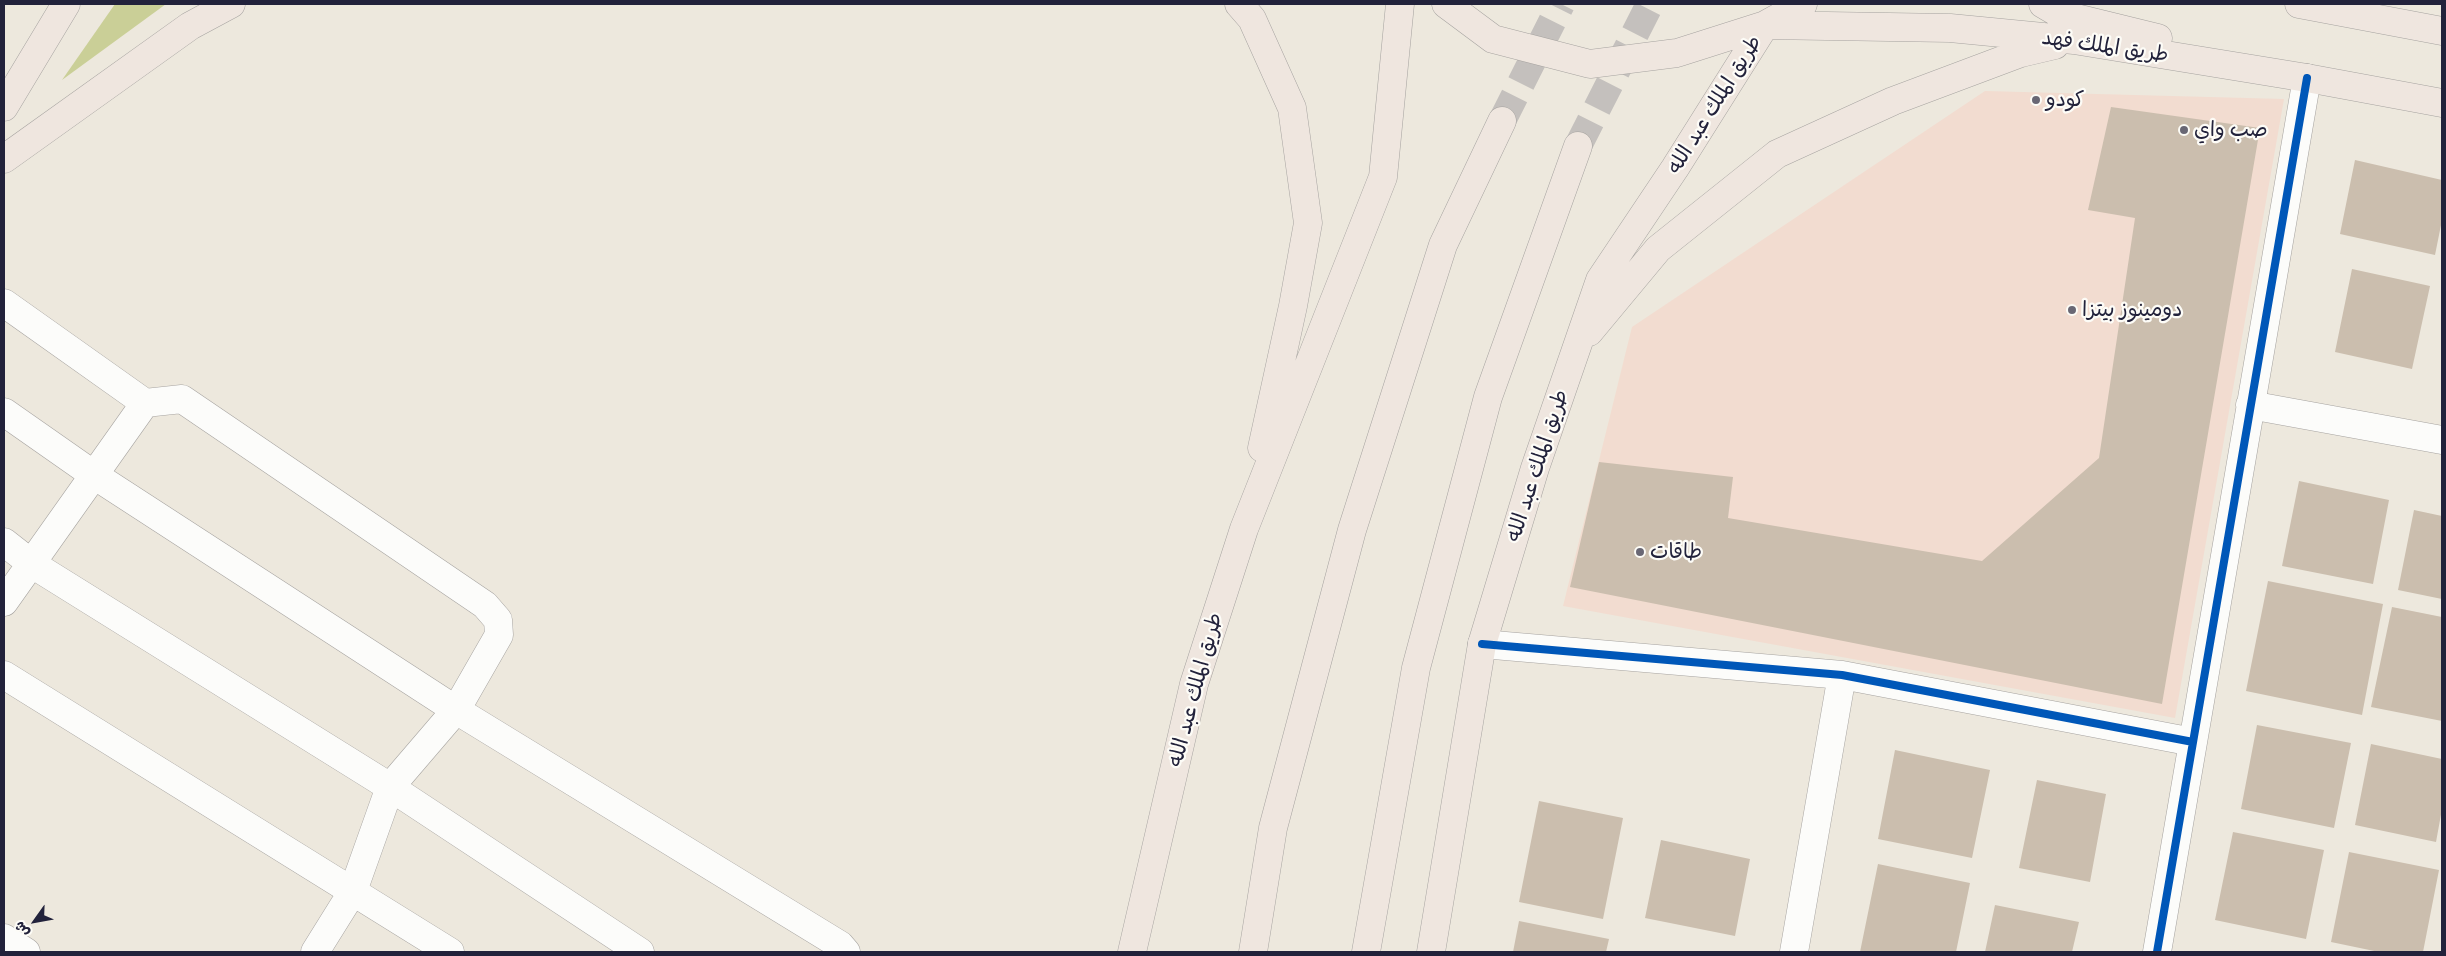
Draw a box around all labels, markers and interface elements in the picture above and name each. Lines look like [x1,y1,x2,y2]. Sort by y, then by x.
street label: طريق الملك فهد [2040,26,2170,68]
street label: طريق الملك عبد الله [1662,31,1768,179]
place label: كودو [2046,87,2084,113]
marker: كودو [2030,94,2042,106]
place label: صب واي [2194,117,2268,143]
marker: صب واي [2178,124,2190,136]
place label: دومينوز بيتزا [2082,297,2182,323]
marker: دومينوز بيتزا [2066,304,2078,316]
street label: طريق الملك عبد الله [1502,387,1574,545]
place label: طاقات [1650,539,1702,565]
marker: طاقات [1634,546,1646,558]
street label: طريق الملك عبد الله [1163,610,1229,770]
north arrow [10,896,60,946]
text: ش [11,918,33,940]

